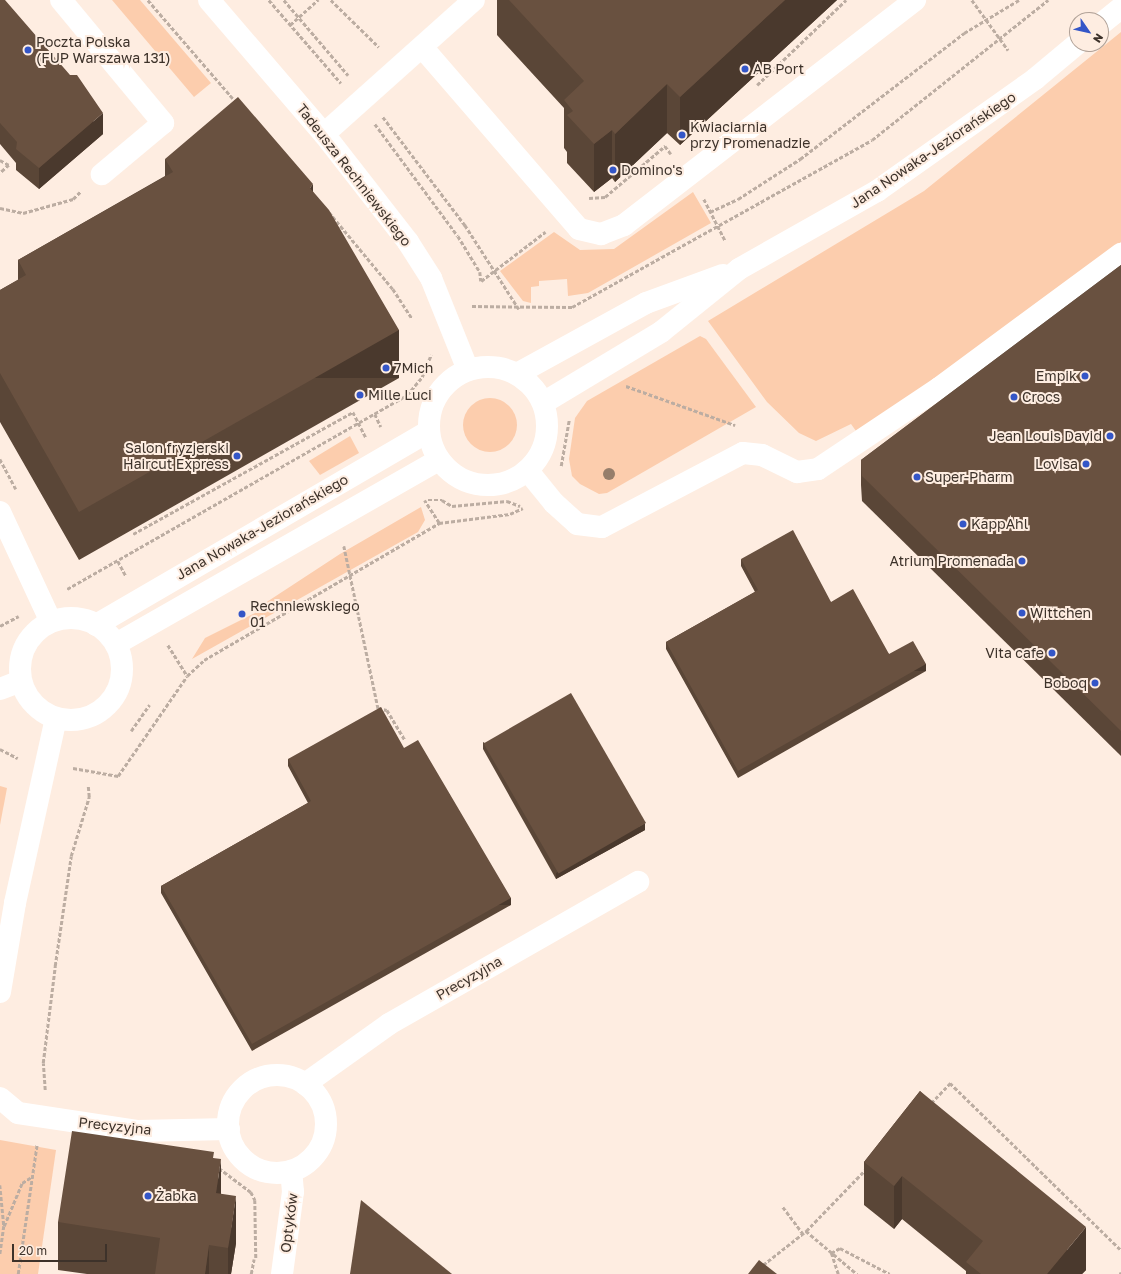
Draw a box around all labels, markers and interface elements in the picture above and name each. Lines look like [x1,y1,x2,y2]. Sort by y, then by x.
north arrow [1069,12,1109,52]
text: N [1091,31,1106,46]
place label: Poczta Polska (FUP Warszawa 131) [36,34,171,66]
marker: Poczta Polska (FUP Warszawa 131) [23,45,33,55]
place label: AB Port [753,61,804,77]
marker: AB Port [740,64,750,74]
street label: Jana Nowaka-Jeziorańskiego [847,88,1019,212]
street label: Tadeusza Rechniewskiego [293,100,415,250]
place label: Kwiaciarnia przy Promenadzie [690,119,810,152]
marker: Kwiaciarnia przy Promenadzie [677,130,687,140]
place label: Domino's [621,162,683,178]
marker: Domino's [608,165,618,175]
place label: 7Mich [394,360,433,376]
marker: 7Mich [381,363,391,373]
place label: Empik [1036,368,1077,384]
marker: Empik [1080,371,1090,381]
place label: Mille Luci [368,387,432,403]
place label: Crocs [1022,389,1060,405]
marker: Mille Luci [355,390,365,400]
marker: Crocs [1009,392,1019,402]
place label: Jean Louis David [989,428,1102,444]
marker: Jean Louis David [1105,431,1115,441]
place label: Salon fryzjerski Haircut Express [123,440,229,472]
marker: Salon fryzjerski Haircut Express [232,451,242,461]
place label: Lovisa [1035,456,1078,472]
marker: Lovisa [1081,459,1091,469]
place label: Super-Pharm [925,469,1013,485]
street label: Jana Nowaka-Jeziorańskiego [173,471,351,583]
marker: Super-Pharm [912,472,922,482]
place label: KappAhl [971,516,1028,532]
marker: KappAhl [958,519,968,529]
place label: Atrium Promenada [890,553,1014,569]
marker: Atrium Promenada [1017,556,1027,566]
place label: Rechniewskiego 01 [250,598,360,630]
place label: Wittchen [1030,605,1091,621]
marker: Wittchen [1017,608,1027,618]
marker: Rechniewskiego 01 [237,609,247,619]
place label: Vita cafe [985,645,1044,661]
marker: Vita cafe [1047,648,1057,658]
place label: Boboq [1044,675,1087,691]
marker: Boboq [1090,678,1100,688]
street label: Precyzyjna [433,952,505,1004]
street label: Precyzyjna [78,1114,152,1138]
place label: Żabka [156,1188,197,1204]
marker: Żabka [143,1191,153,1201]
street label: Optyków [277,1192,301,1254]
scale bar [14,1236,109,1262]
text: 20 m [19,1243,47,1258]

